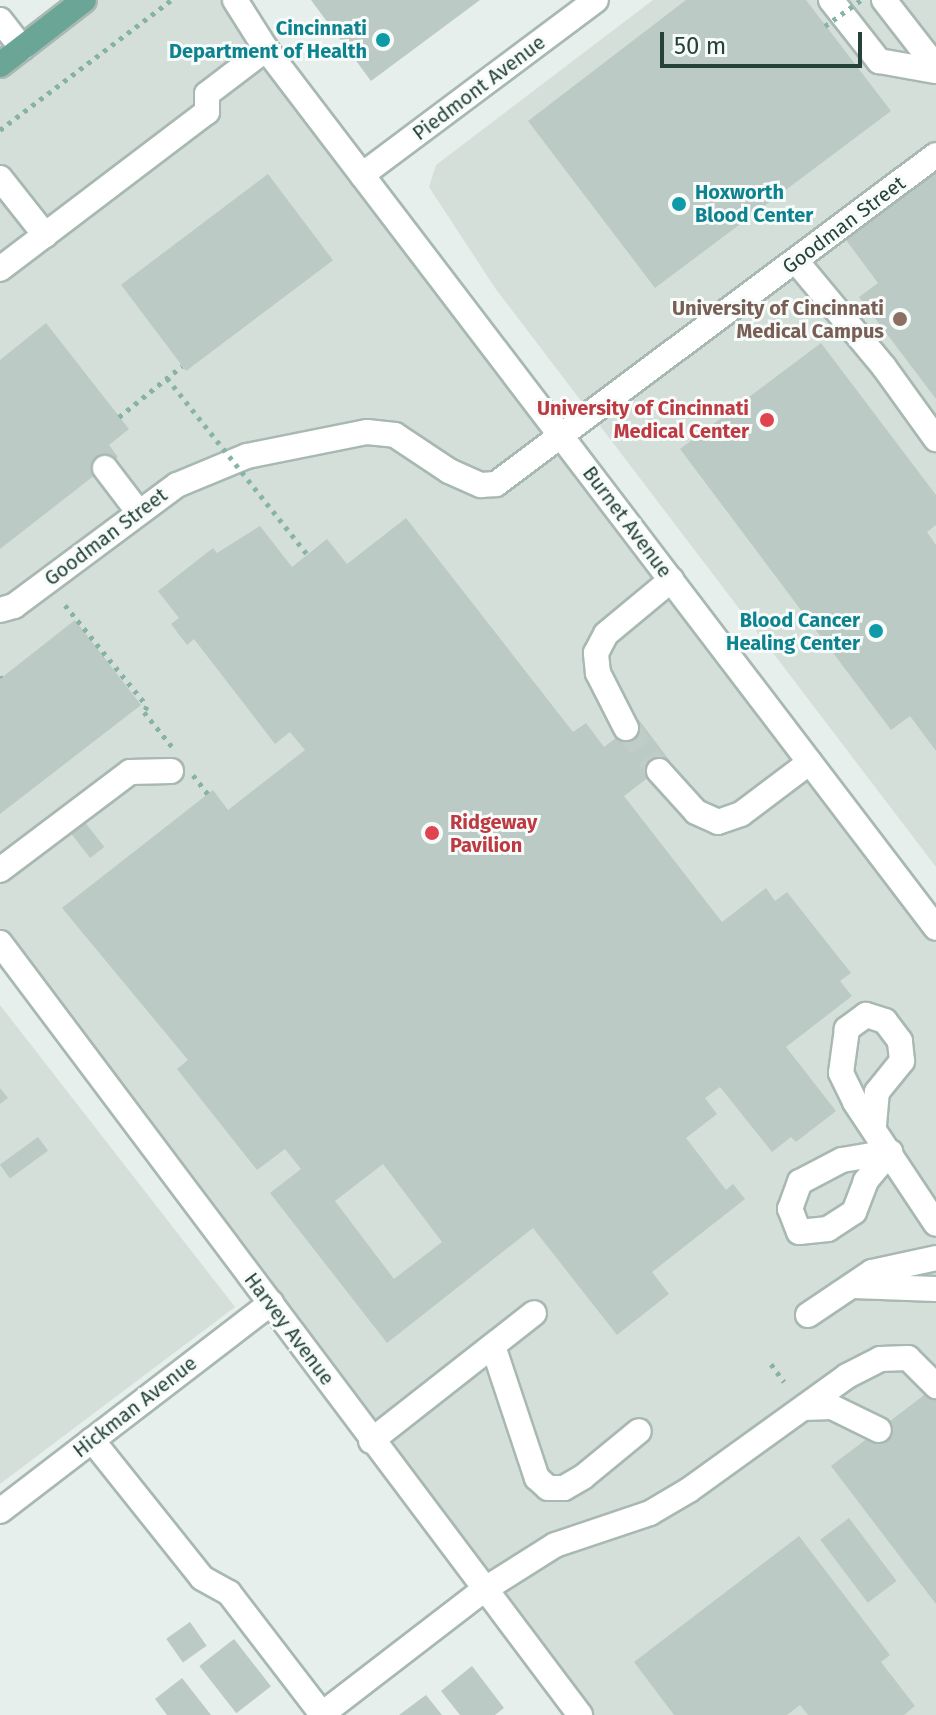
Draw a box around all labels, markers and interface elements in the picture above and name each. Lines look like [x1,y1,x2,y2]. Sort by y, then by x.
place label: Cincinnati Department of Health [169,16,367,63]
scale bar [664,16,866,66]
street label: Piedmont Avenue [408,30,550,146]
marker: Cincinnati Department of Health [374,31,392,49]
text: 50 m [674,32,726,60]
street label: Goodman Street [778,171,910,279]
place label: Hoxworth Blood Center [695,180,813,227]
marker: Hoxworth Blood Center [670,195,688,213]
place label: University of Cincinnati Medical Campus [672,296,884,343]
marker: University of Cincinnati Medical Campus [891,310,909,328]
place label: University of Cincinnati Medical Center [537,396,749,443]
marker: University of Cincinnati Medical Center [756,409,778,431]
street label: Burnet Avenue [577,462,677,582]
street label: Goodman Street [40,483,172,591]
place label: Blood Cancer Healing Center [726,608,860,655]
marker: Blood Cancer Healing Center [867,622,885,640]
place label: Ridgeway Pavilion [450,810,537,857]
marker: Ridgeway Pavilion [421,822,443,844]
street label: Harvey Avenue [239,1268,339,1390]
street label: Hickman Avenue [68,1351,202,1463]

